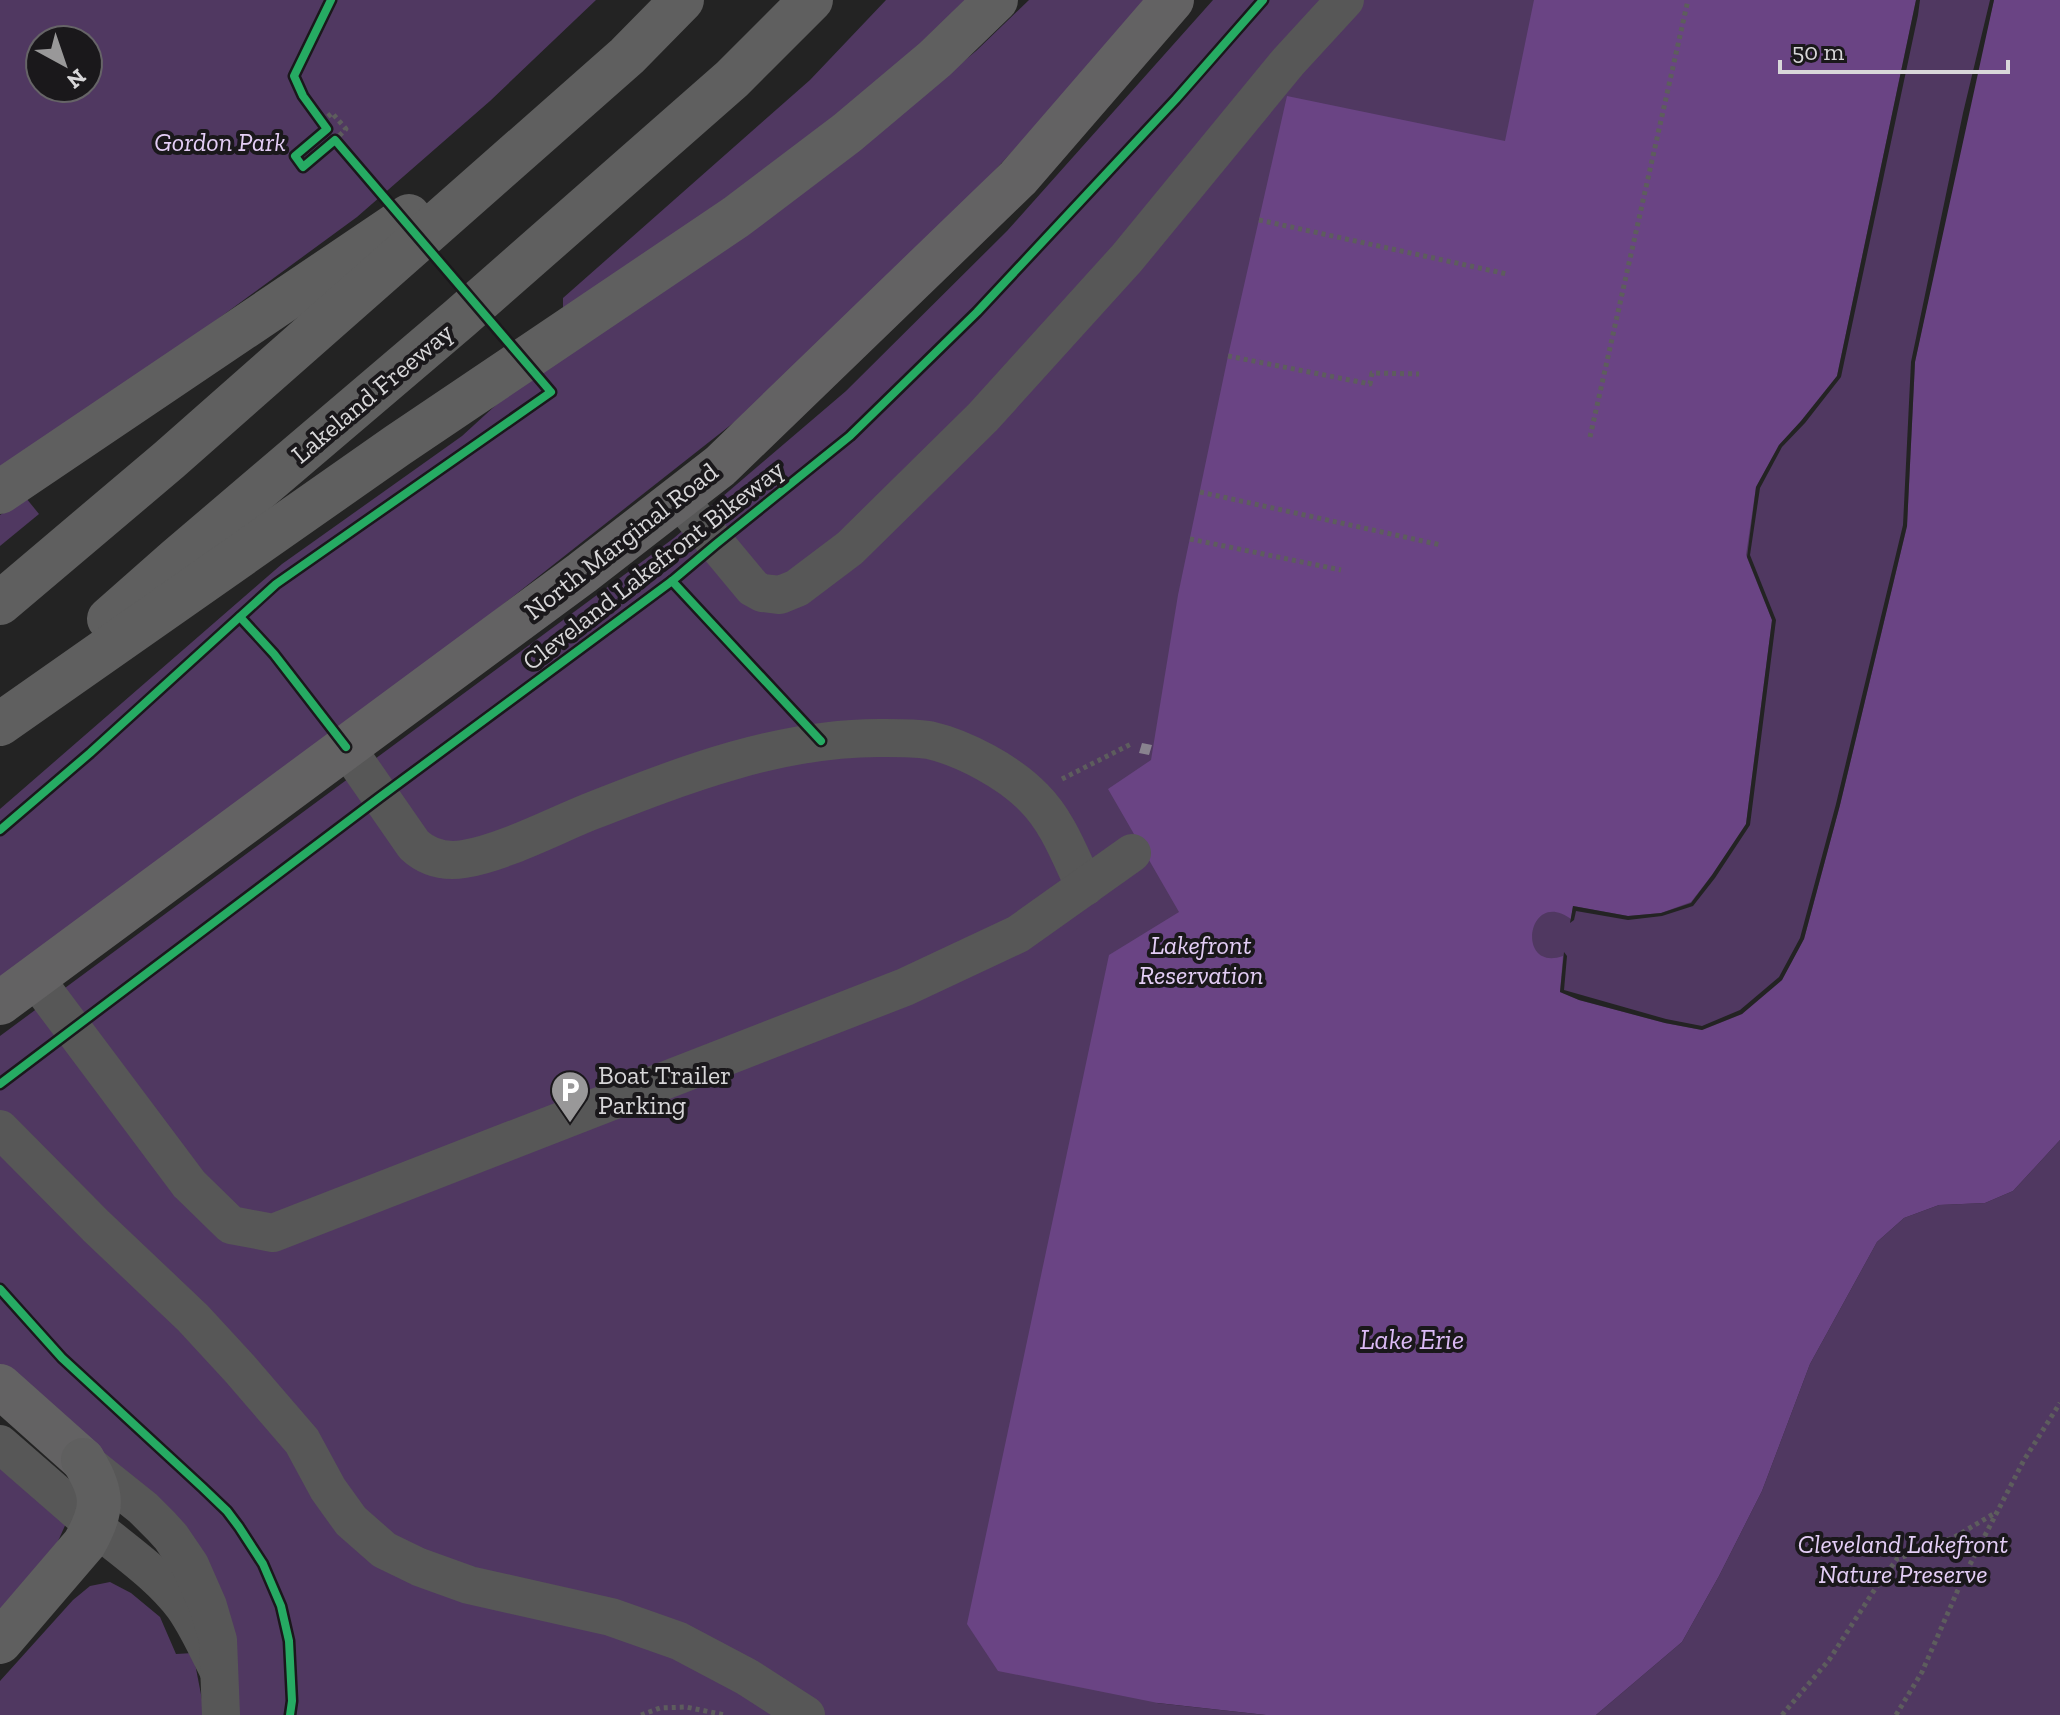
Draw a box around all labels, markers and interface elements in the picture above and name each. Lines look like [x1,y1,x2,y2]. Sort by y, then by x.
north arrow [24,24,104,104]
scale bar [1780,24,2008,74]
text: 50 m [1792,37,1845,66]
text: N [61,63,92,95]
park label: Gordon Park [154,126,286,158]
street label: Lakeland Freeway [285,316,460,470]
street label: Cleveland Lakefront Bikeway [516,452,791,677]
street label: North Marginal Road [518,456,724,626]
park label: Lakefront Reservation [1139,929,1263,991]
place label: Boat Trailer Parking [598,1059,731,1121]
parking icon: Boat Trailer Parking [549,1069,591,1124]
water label: Lake Erie [1360,1323,1464,1356]
park label: Cleveland Lakefront Nature Preserve [1798,1528,2008,1590]

